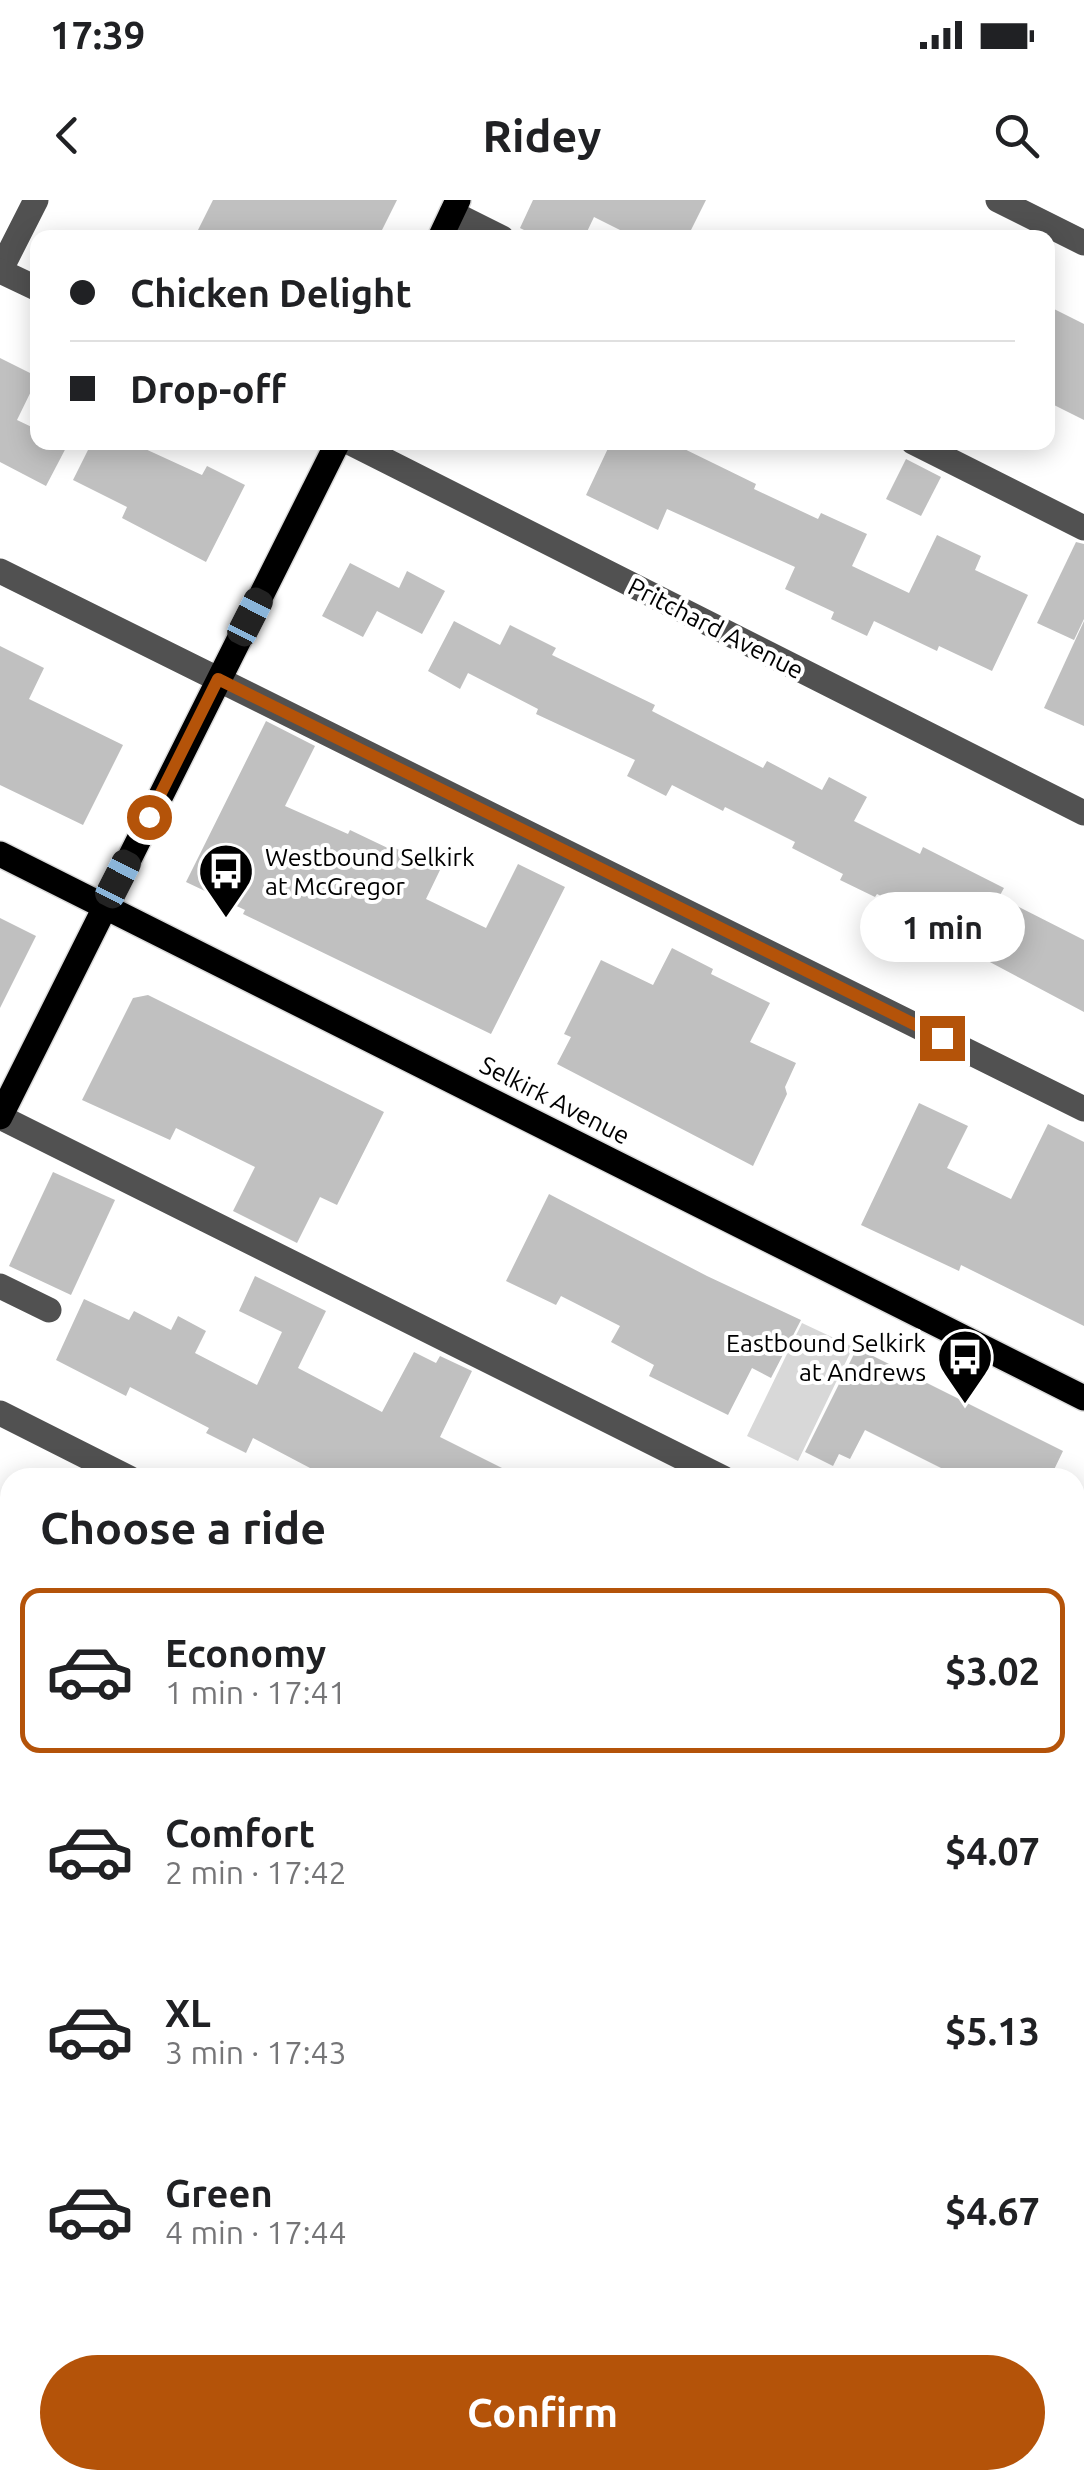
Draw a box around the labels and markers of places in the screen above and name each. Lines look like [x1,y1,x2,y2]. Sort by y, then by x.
bus stop icon: Westbound Selkirk at McGregor [196,841,256,920]
place label: Westbound Selkirk at McGregor [265,843,475,900]
bus stop icon: Eastbound Selkirk at Andrews [935,1327,995,1406]
place label: Eastbound Selkirk at Andrews [726,1329,926,1386]

